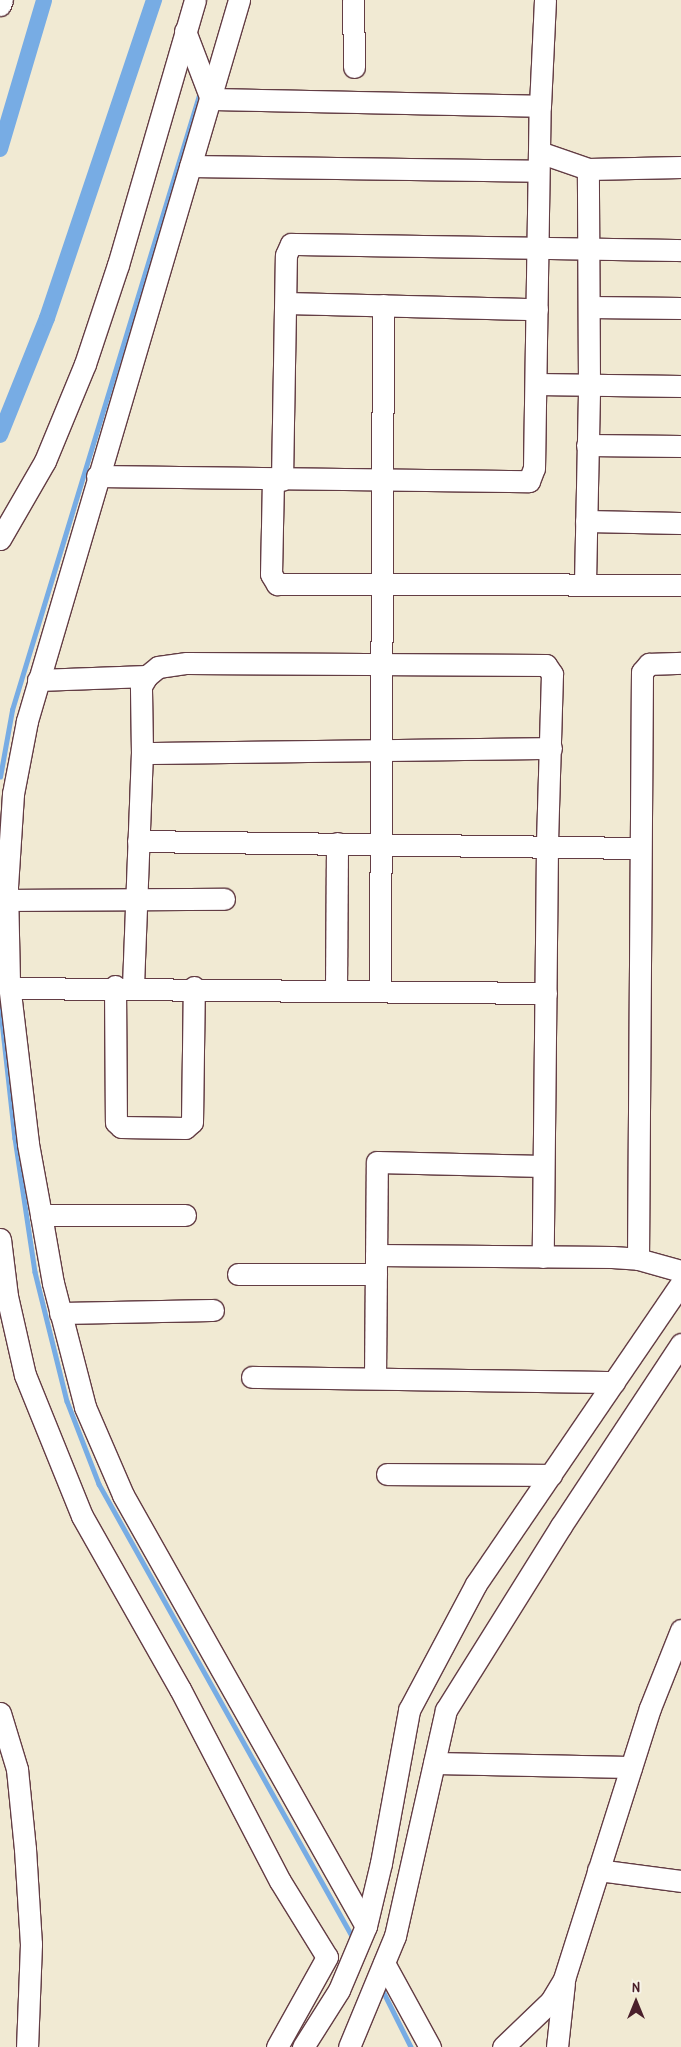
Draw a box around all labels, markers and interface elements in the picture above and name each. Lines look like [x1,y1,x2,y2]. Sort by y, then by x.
north arrow [611,1977,661,2027]
text: N [632,1977,640,1996]

